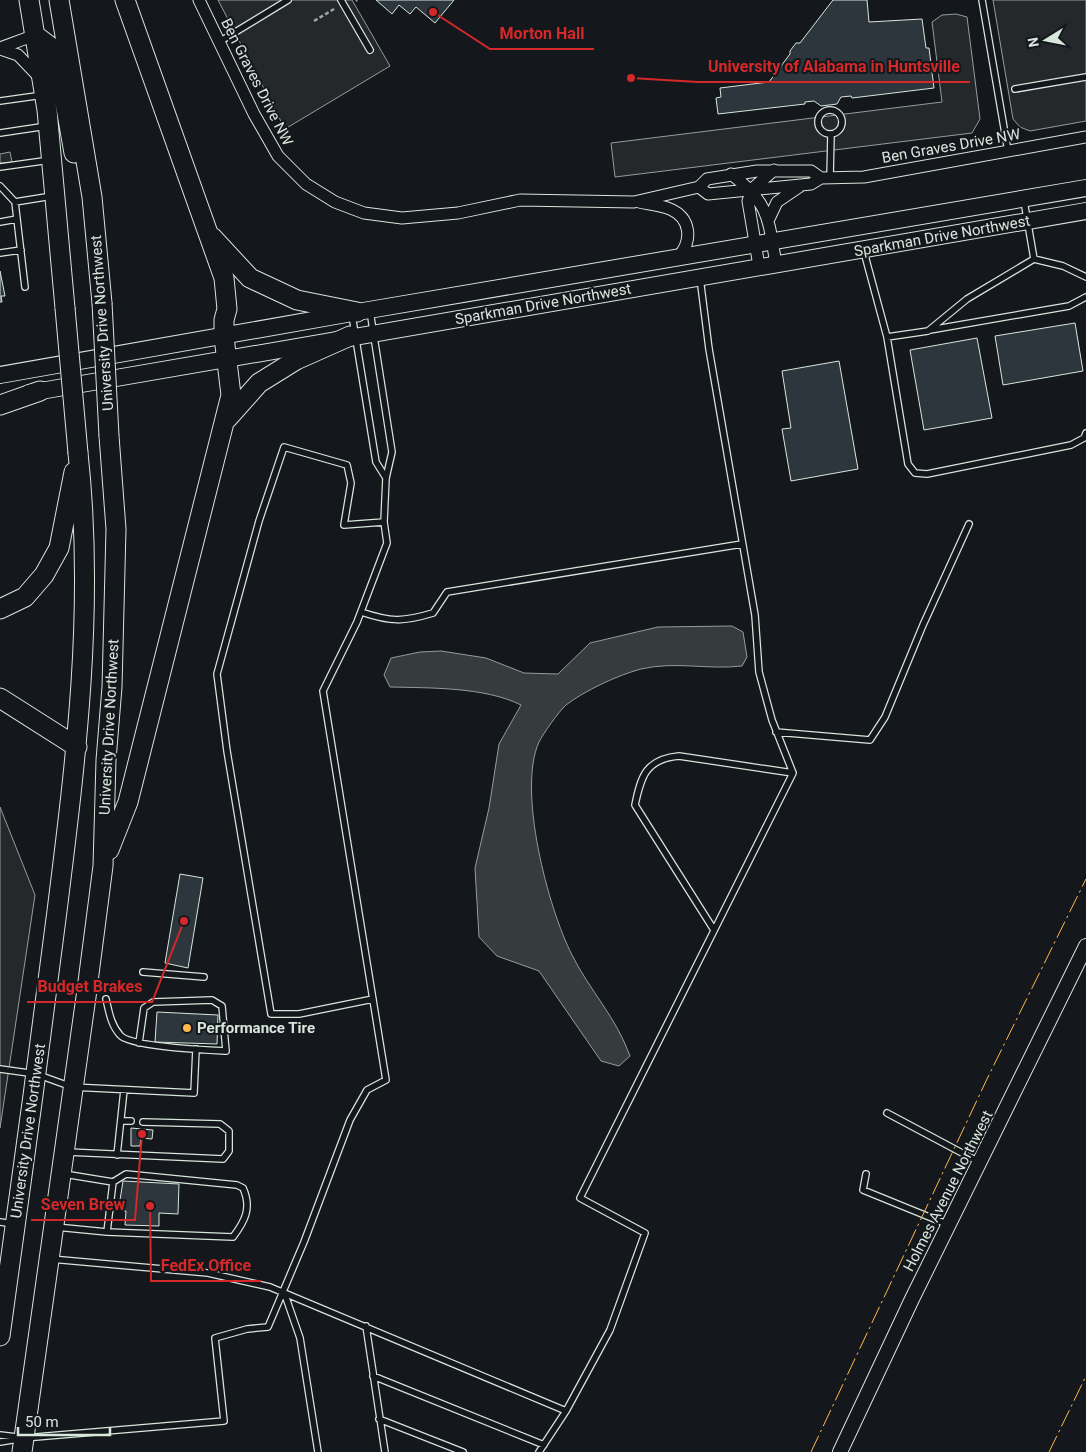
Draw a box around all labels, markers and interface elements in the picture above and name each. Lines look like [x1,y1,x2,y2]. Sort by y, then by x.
street label: Ben Graves Drive NW [217,15,297,149]
north arrow [1021,15,1071,65]
callout: Morton Hall [490,18,594,49]
text: Morton Hall [500,24,584,43]
text: N [1024,36,1042,49]
callout: University of Alabama in Huntsville [698,51,970,82]
text: University of Alabama in Huntsville [708,57,960,76]
street label: Ben Graves Drive NW [880,125,1022,167]
street label: Sparkman Drive Northwest [852,212,1032,260]
street label: University Drive Northwest [87,234,117,411]
street label: Sparkman Drive Northwest [453,280,633,328]
street label: University Drive Northwest [95,638,123,815]
callout: Budget Brakes [27,971,152,1002]
text: Budget Brakes [38,977,142,996]
place label: Performance Tire [197,1019,315,1037]
marker: Performance Tire [181,1022,193,1034]
street label: University Drive Northwest [7,1042,49,1219]
street label: Holmes Avenue Northwest [900,1108,996,1274]
callout: Seven Brew [31,1189,135,1220]
text: Seven Brew [41,1195,125,1214]
callout: FedEx Office [151,1250,261,1281]
text: FedEx Office [161,1256,251,1275]
scale bar [18,1404,110,1436]
text: 50 m [25,1413,59,1431]

